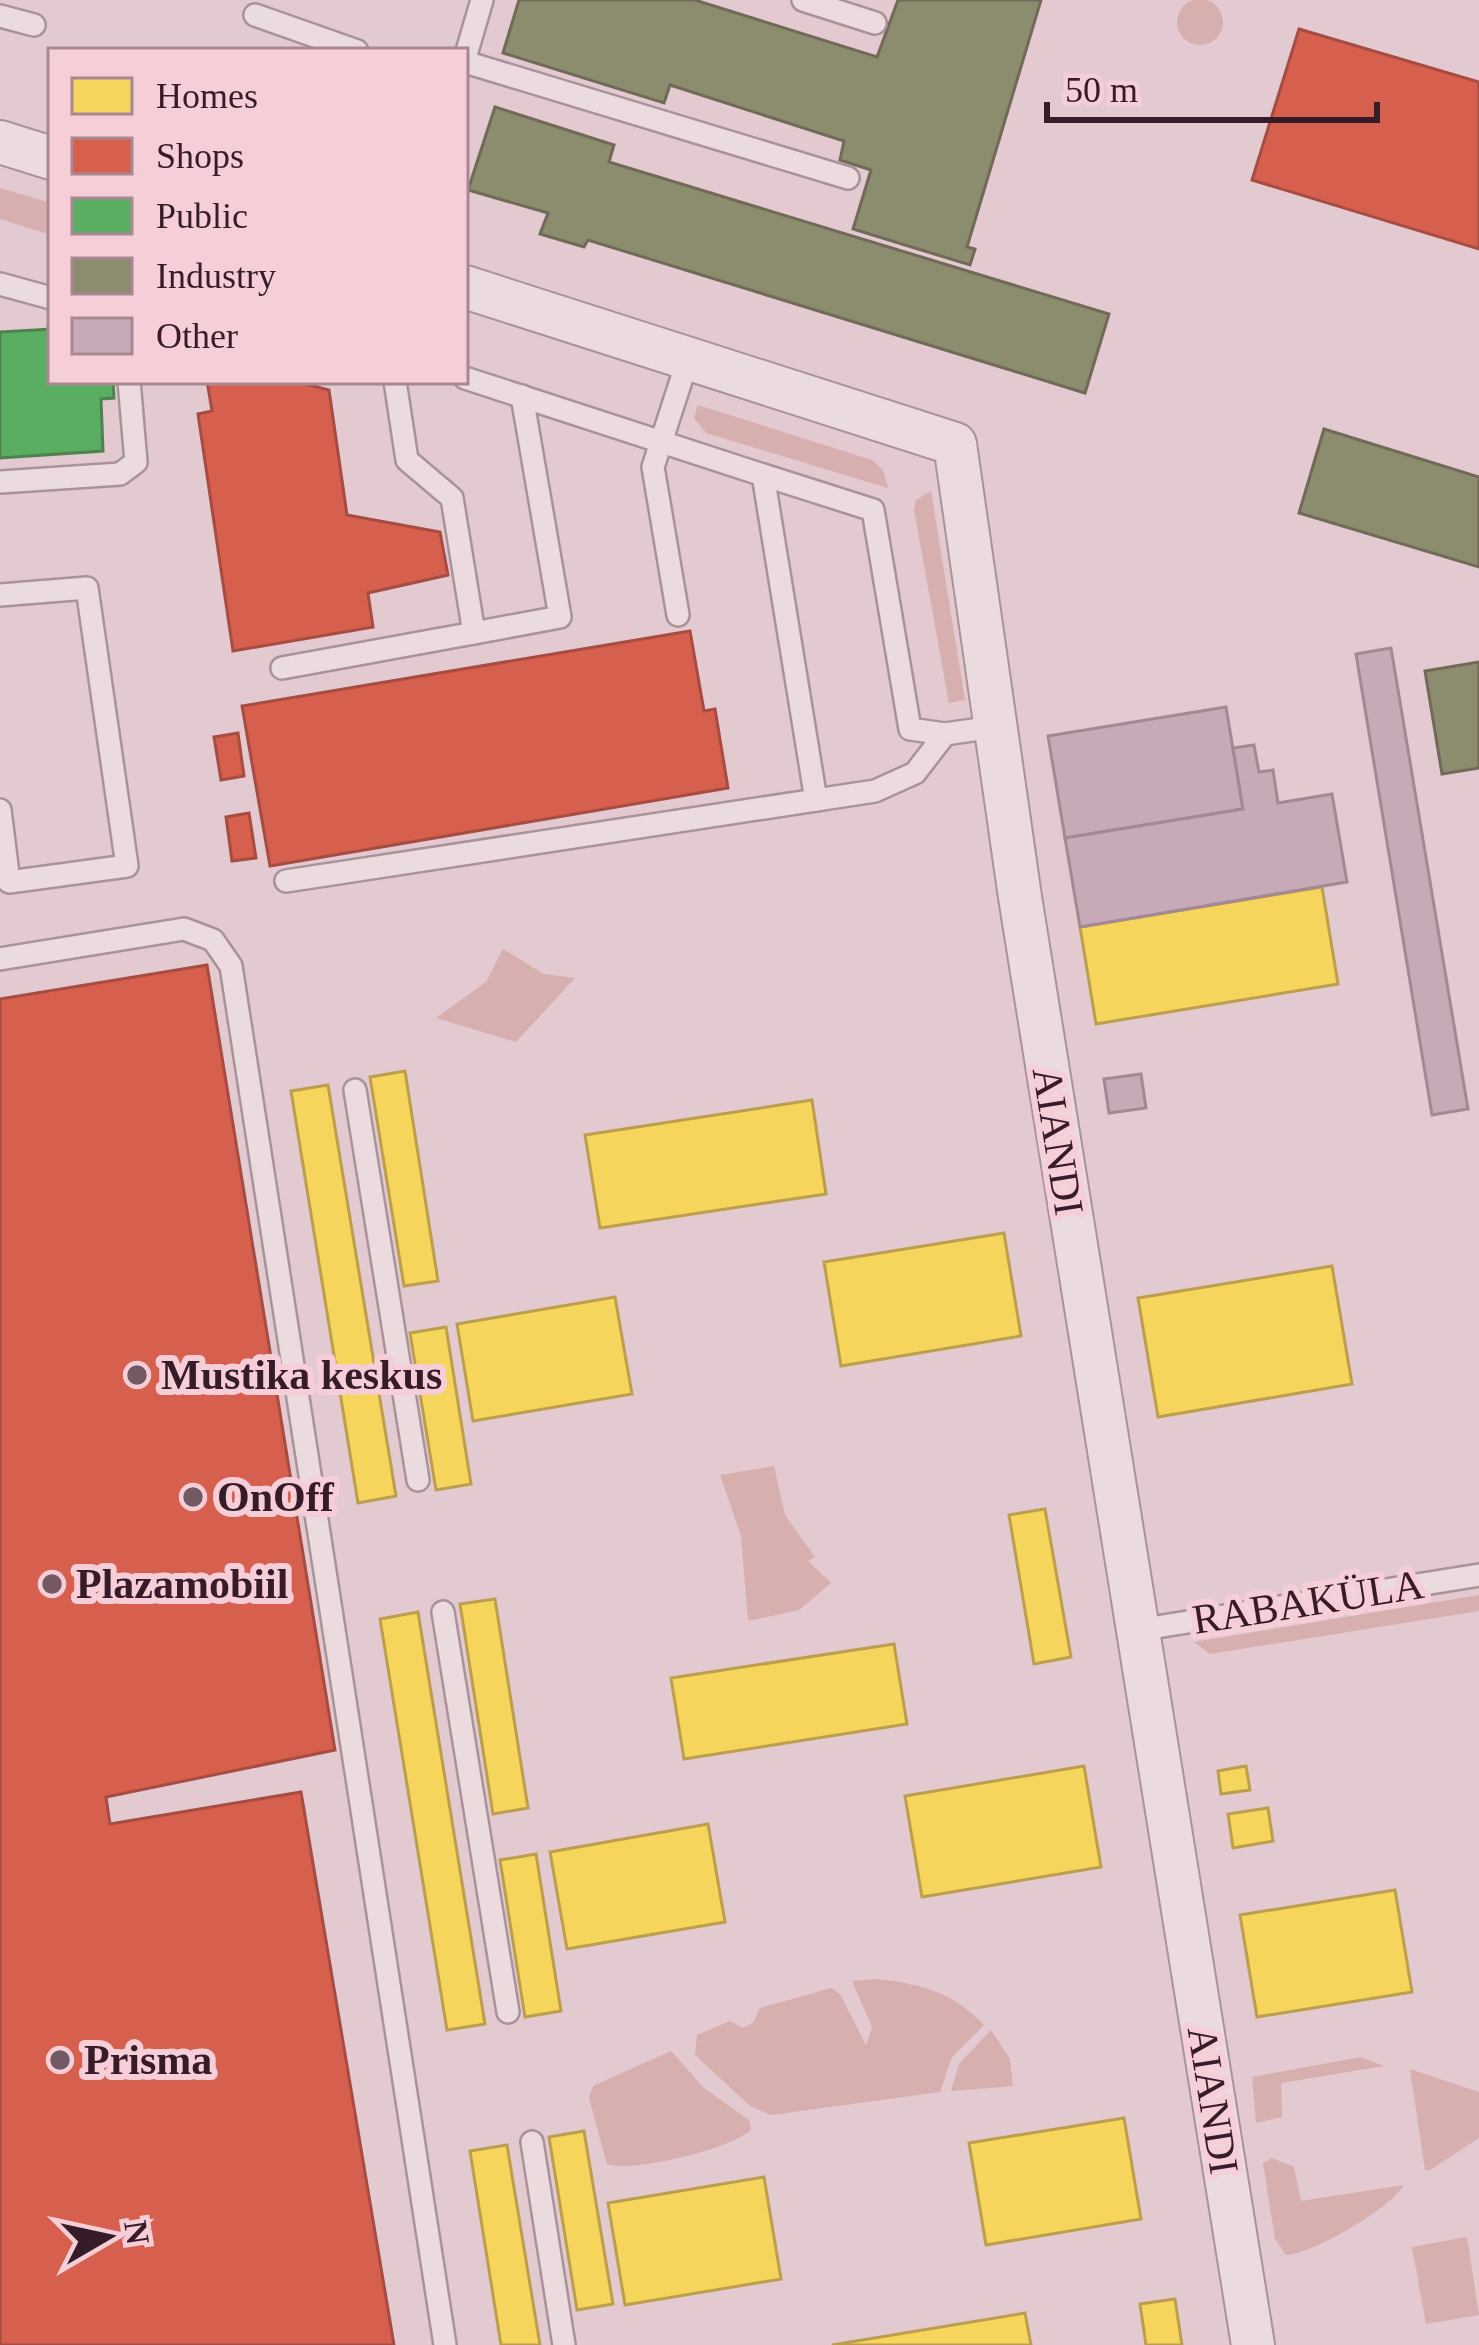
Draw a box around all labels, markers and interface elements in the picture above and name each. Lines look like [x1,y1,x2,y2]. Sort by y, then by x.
legend [48,48,468,384]
scale bar [1047,48,1377,122]
text: 50 m [1065,70,1138,110]
text: Homes [156,76,258,116]
text: Shops [156,136,244,176]
text: Public [156,196,248,236]
text: Industry [156,256,276,296]
text: Other [156,316,238,356]
street label: AIANDI [1024,1064,1092,1218]
place label: Mustika keskus [161,1352,442,1398]
marker: Mustika keskus [124,1362,150,1388]
place label: OnOff [217,1474,335,1520]
marker: OnOff [180,1484,206,1510]
place label: Plazamobiil [76,1561,288,1607]
street label: RABAKÜLA [1189,1561,1427,1643]
marker: Plazamobiil [39,1571,65,1597]
street label: AIANDI [1179,2023,1247,2177]
place label: Prisma [84,2037,212,2083]
marker: Prisma [47,2047,73,2073]
north arrow [48,2177,168,2297]
text: N [117,2218,156,2247]

